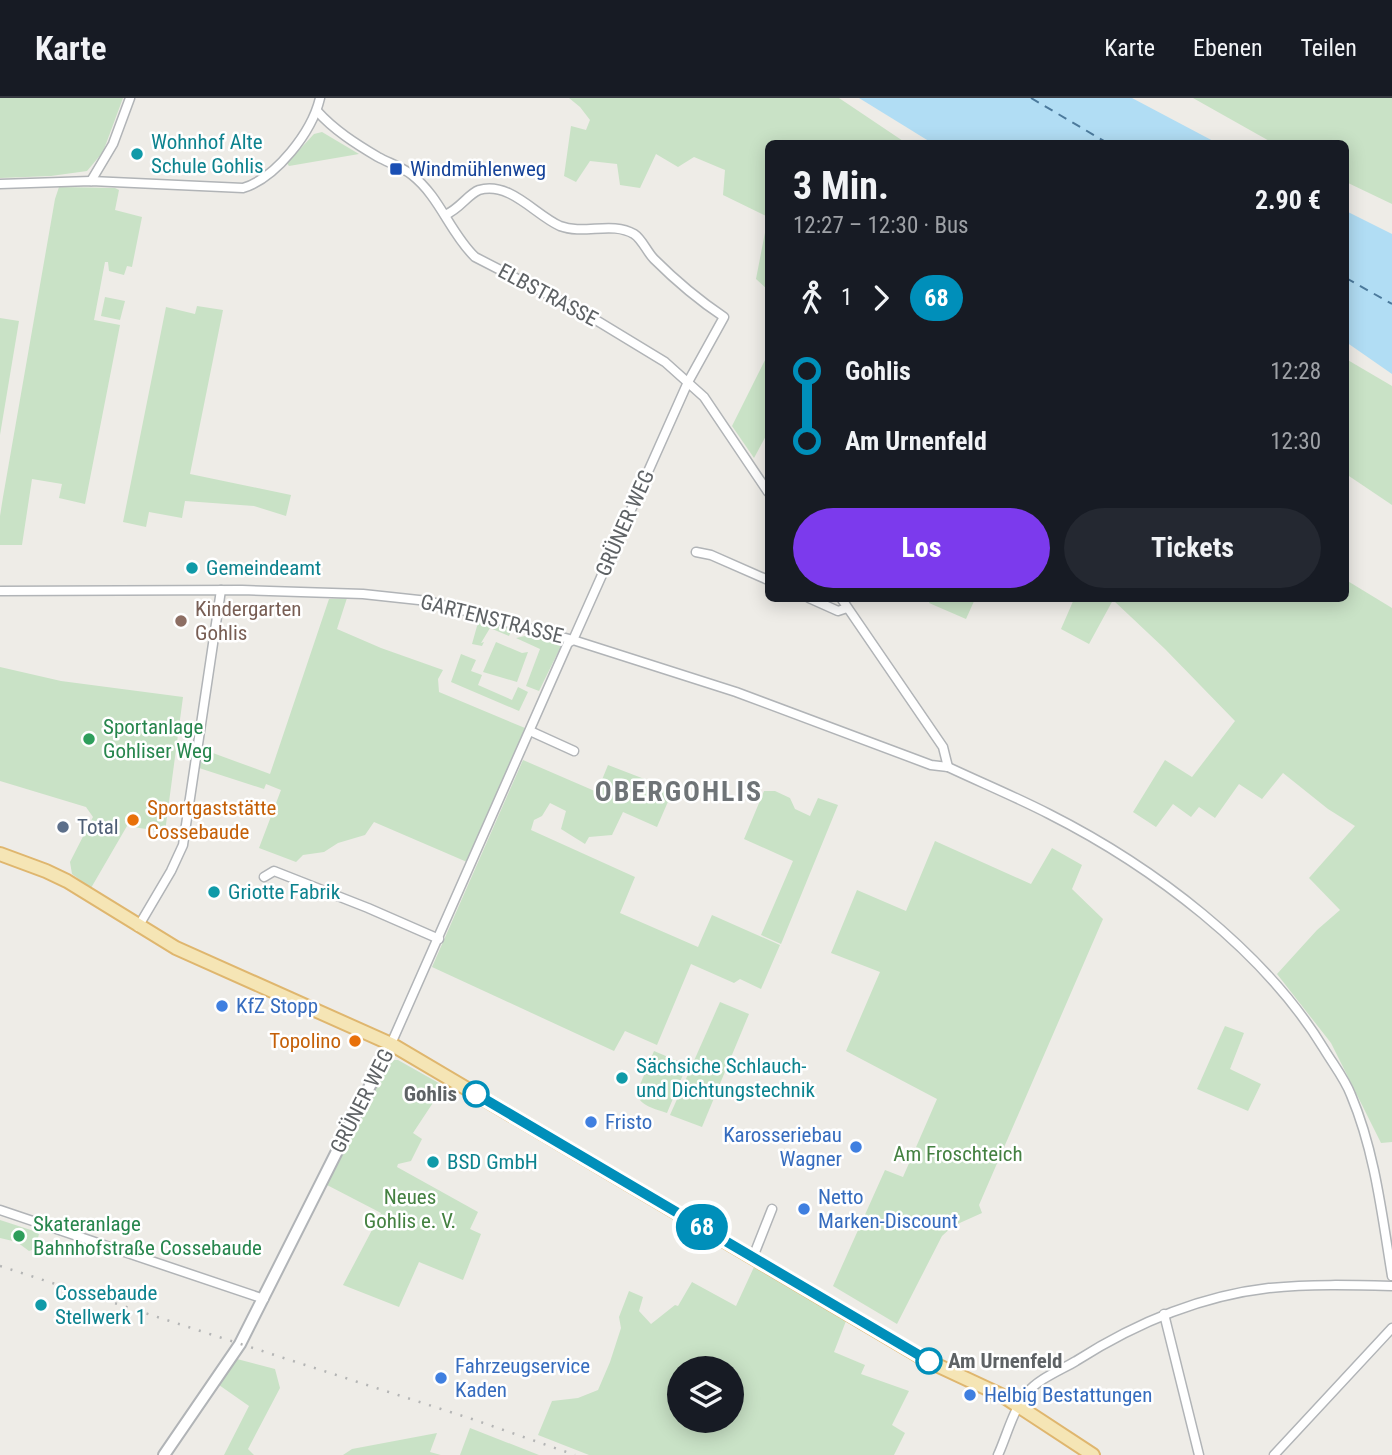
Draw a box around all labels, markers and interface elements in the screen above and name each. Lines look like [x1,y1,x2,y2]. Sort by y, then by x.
text: Karte [35,29,106,68]
text: Karte [1104,34,1155,62]
text: Ebenen [1193,34,1263,62]
text: Teilen [1301,34,1357,62]
place label: Wohnhof Alte Schule Gohlis [151,130,264,178]
marker: Wohnhof Alte Schule Gohlis [129,146,145,162]
place label: Windmühlenweg [410,157,546,181]
marker: Windmühlenweg [388,161,404,177]
text: 3 Min. [793,164,889,208]
text: 2.90 € [1255,185,1321,215]
text: 12:27 – 12:30 · Bus [793,212,969,239]
street label: ELBSTRASSE [494,259,602,331]
icon: walk [793,279,831,317]
icon: forward [862,279,900,317]
text: 1 [841,284,852,311]
text: 68 [924,284,949,312]
text: Gohlis [845,356,911,386]
text: 12:28 [1270,358,1321,385]
text: Am Urnenfeld [845,426,987,456]
text: 12:30 [1270,428,1321,455]
street label: GRÜNER WEG [591,466,659,580]
button: Los [793,508,1050,588]
button: Tickets [1064,508,1321,588]
place label: Gemeindeamt [206,556,321,580]
marker: Gemeindeamt [184,560,200,576]
street label: GARTENSTRASSE [418,590,566,648]
place label: Kindergarten Gohlis [195,597,301,645]
marker: Kindergarten Gohlis [173,613,189,629]
place label: Sportanlage Gohliser Weg [103,715,212,763]
marker: Sportanlage Gohliser Weg [81,731,97,747]
district label: OBERGOHLIS [595,775,763,808]
place label: Sportgaststätte Cossebaude [147,796,276,844]
marker: Sportgaststätte Cossebaude [125,812,141,828]
place label: Total [77,815,119,839]
marker: Total [55,819,71,835]
place label: Griotte Fabrik [228,880,341,904]
marker: Griotte Fabrik [206,884,222,900]
place label: KfZ Stopp [236,994,318,1018]
marker: KfZ Stopp [214,998,230,1014]
place label: Topolino [269,1029,341,1053]
marker: Topolino [347,1033,363,1049]
street label: GRÜNER WEG [326,1045,398,1157]
place label: Sächsiche Schlauch- und Dichtungstechnik [636,1054,816,1102]
marker: Sächsiche Schlauch- und Dichtungstechnik [614,1070,630,1086]
marker: Gohlis [463,1081,489,1107]
place label: Gohlis [404,1082,457,1106]
place label: Fristo [605,1110,652,1134]
marker: Fristo [583,1114,599,1130]
place label: Karosseriebau Wagner [723,1123,842,1171]
marker: Karosseriebau Wagner [848,1139,864,1155]
park label: Am Froschteich [893,1142,1023,1166]
place label: BSD GmbH [447,1150,538,1174]
marker: BSD GmbH [425,1154,441,1170]
park label: Neues Gohlis e. V. [364,1185,456,1233]
place label: Netto Marken-Discount [818,1185,958,1233]
marker: Netto Marken-Discount [796,1201,812,1217]
line badge: 68 [670,1204,734,1250]
place label: Skateranlage Bahnhofstraße Cossebaude [33,1212,262,1260]
text: 68 [690,1213,714,1241]
marker: Skateranlage Bahnhofstraße Cossebaude [11,1228,27,1244]
place label: Cossebaude Stellwerk 1 [55,1281,157,1329]
marker: Cossebaude Stellwerk 1 [33,1297,49,1313]
marker: Am Urnenfeld [916,1348,942,1374]
place label: Am Urnenfeld [948,1349,1063,1373]
place label: Fahrzeugservice Kaden [455,1354,590,1402]
map controls [667,1356,744,1433]
button: layers [667,1356,744,1433]
marker: Fahrzeugservice Kaden [433,1370,449,1386]
place label: Helbig Bestattungen [984,1383,1152,1407]
marker: Helbig Bestattungen [962,1387,978,1403]

